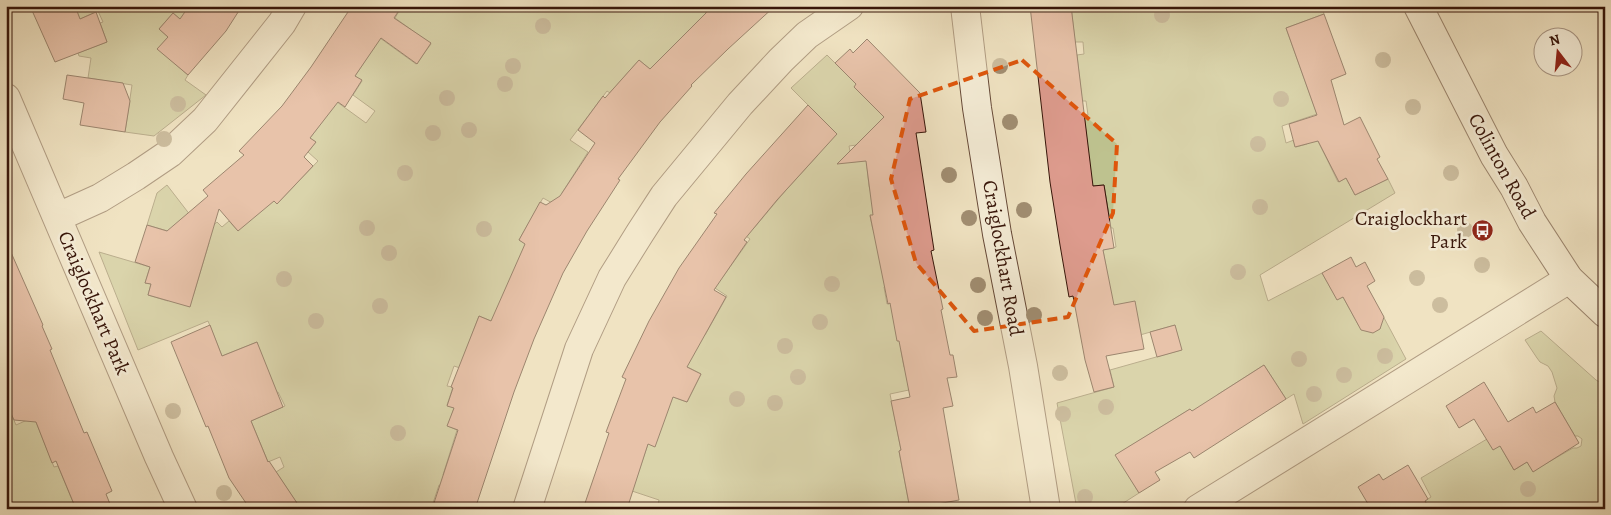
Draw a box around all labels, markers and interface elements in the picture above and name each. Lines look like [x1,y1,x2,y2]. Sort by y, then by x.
north arrow [1534,28,1584,78]
text: N [1547,29,1562,51]
street label: Colinton Road [1462,108,1542,224]
street label: Craiglockhart Road [976,178,1030,338]
place label: Craiglockhart Park [1355,205,1467,255]
bus stop icon: Craiglockhart Park [1471,218,1495,242]
street label: Craiglockhart Park [52,227,136,379]

